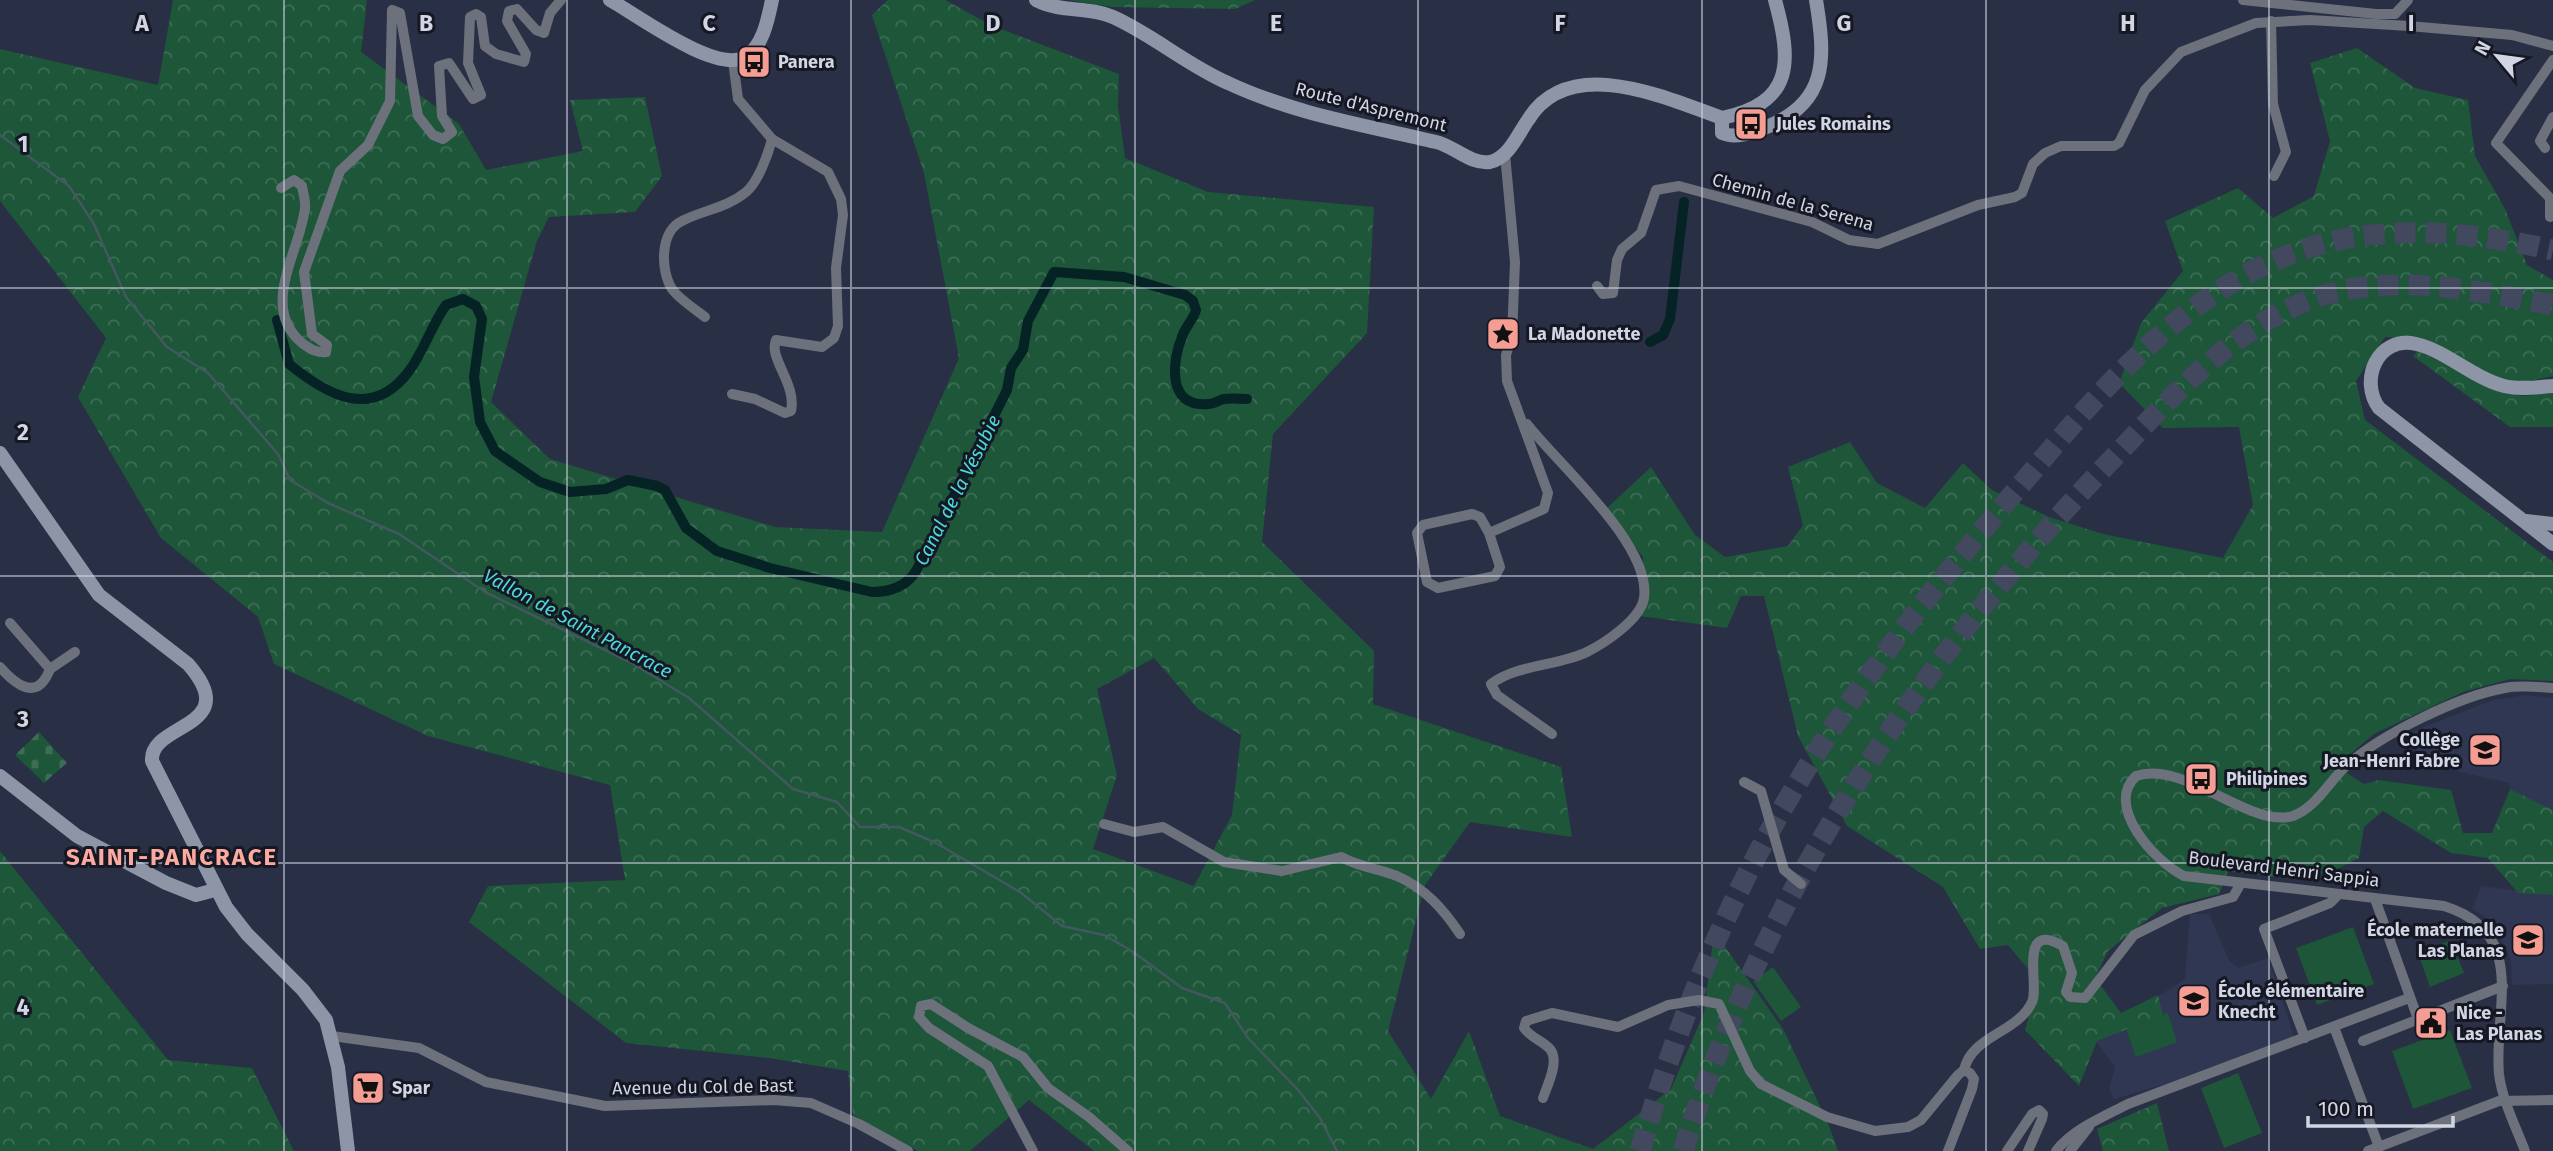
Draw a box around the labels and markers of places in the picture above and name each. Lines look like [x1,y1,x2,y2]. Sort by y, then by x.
bus stop icon: Panera [735,43,773,81]
place label: Panera [778,51,835,73]
bus stop icon: Jules Romains [1732,105,1770,143]
place label: Jules Romains [1775,113,1891,135]
place icon: La Madonette [1484,315,1522,353]
place label: La Madonette [1528,323,1640,345]
place label: Collège Jean-Henri Fabre [2322,729,2460,772]
school or university icon: Collège Jean-Henri Fabre [2466,731,2504,769]
bus stop icon: Philipines [2182,760,2220,798]
place label: Philipines [2226,768,2307,790]
place label: École maternelle Las Planas [2367,918,2504,962]
school or university icon: École maternelle Las Planas [2509,921,2547,959]
place label: École élémentaire Knecht [2218,979,2364,1023]
school or university icon: École élémentaire Knecht [2175,982,2213,1020]
place label: Nice - Las Planas [2456,1002,2543,1045]
public building icon: Nice - Las Planas [2412,1004,2450,1042]
supermarket icon: Spar [349,1069,387,1107]
place label: Spar [392,1077,431,1099]

